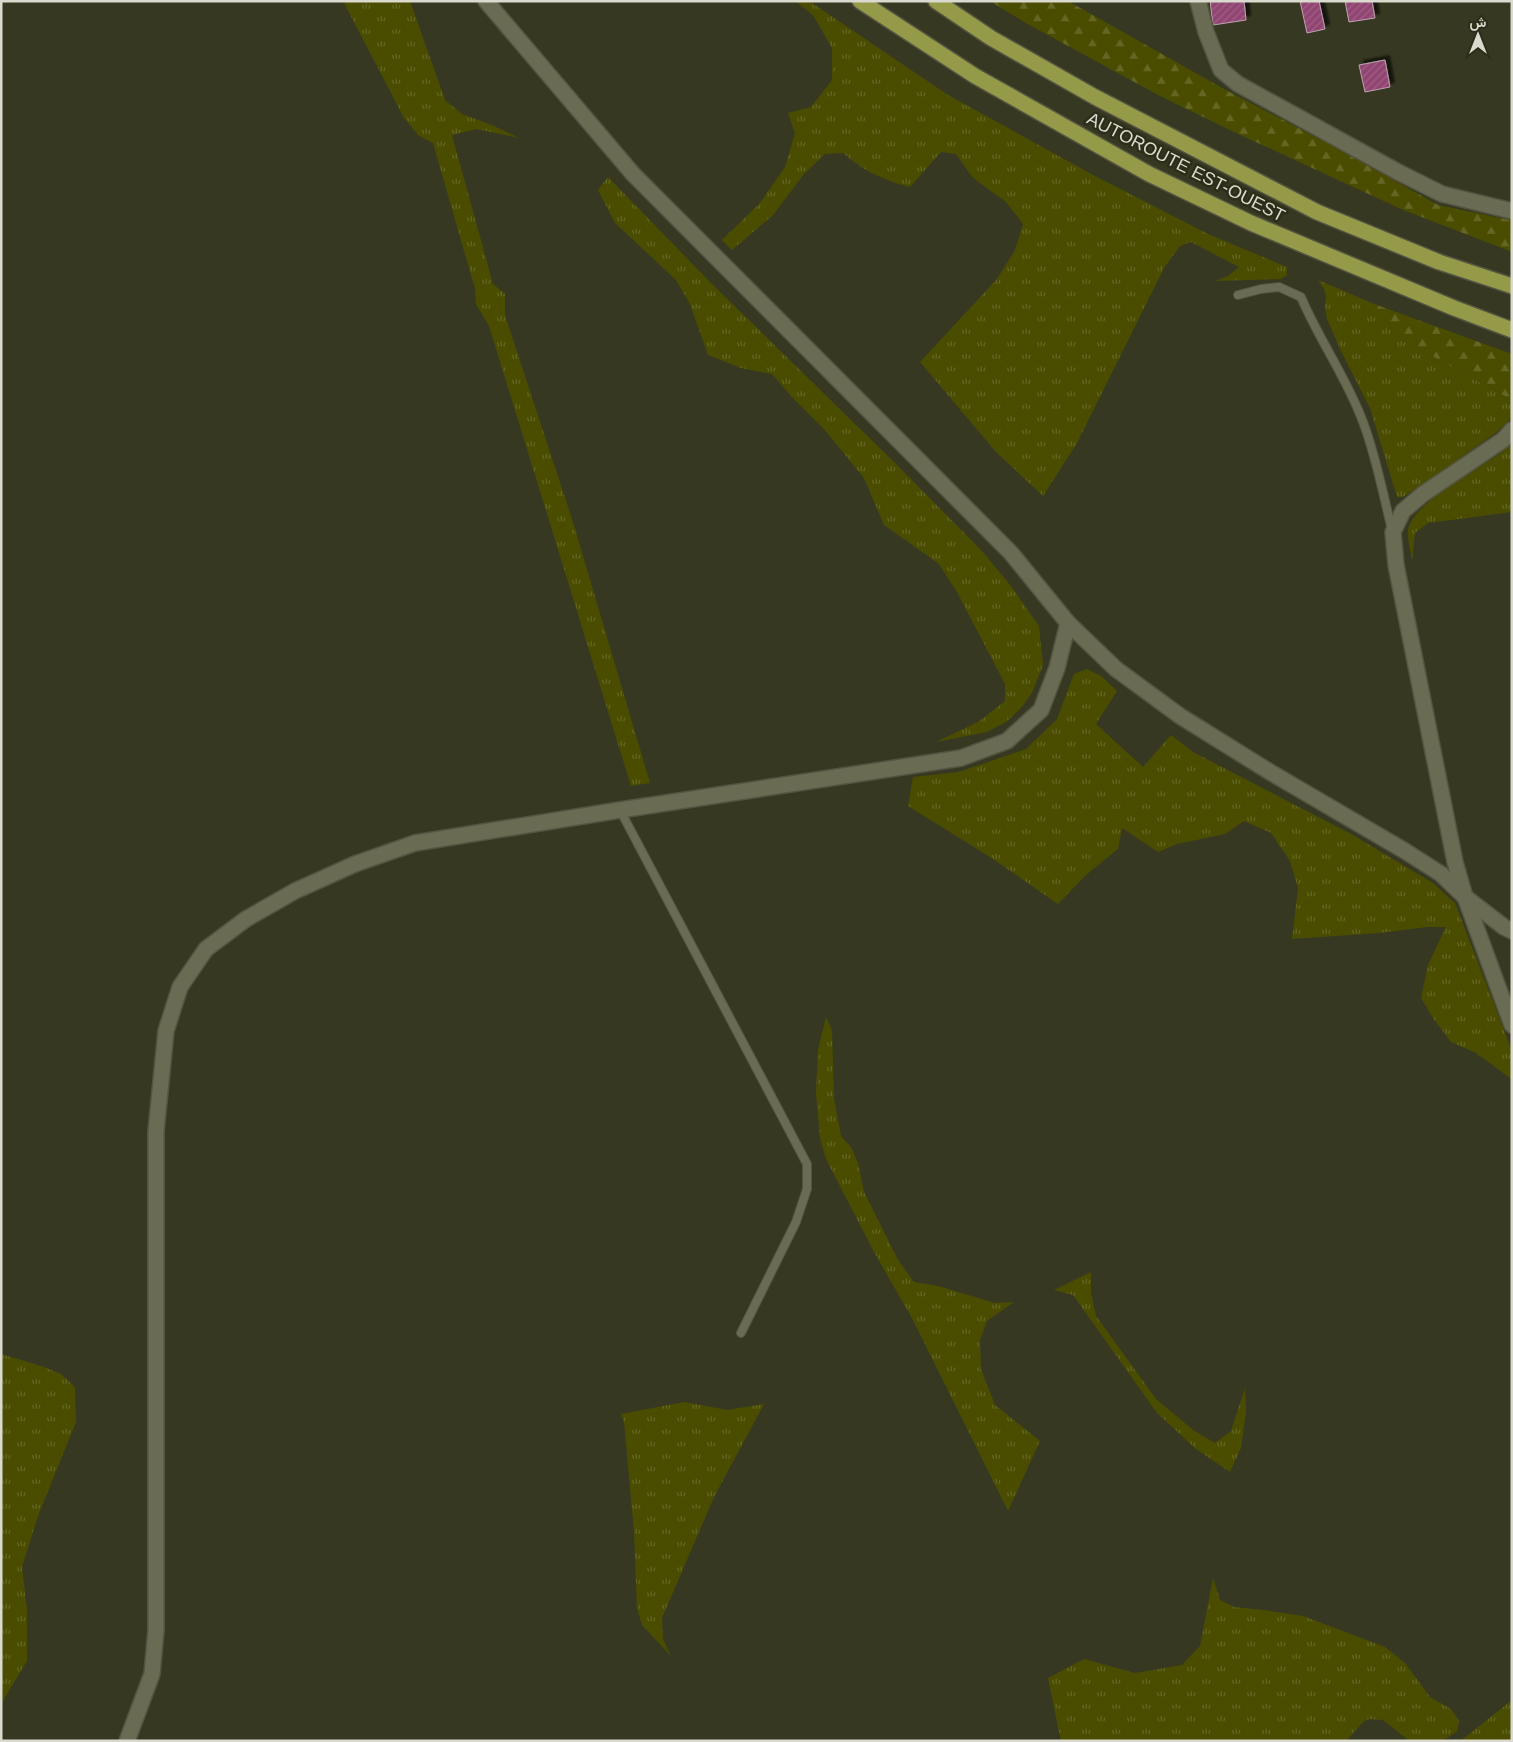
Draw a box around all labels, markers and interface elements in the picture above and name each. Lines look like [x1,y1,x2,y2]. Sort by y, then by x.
north arrow [1453,10,1503,60]
text: ش [1470,14,1487,31]
street label: AUTOROUTE EST-OUEST [1084,108,1288,226]

